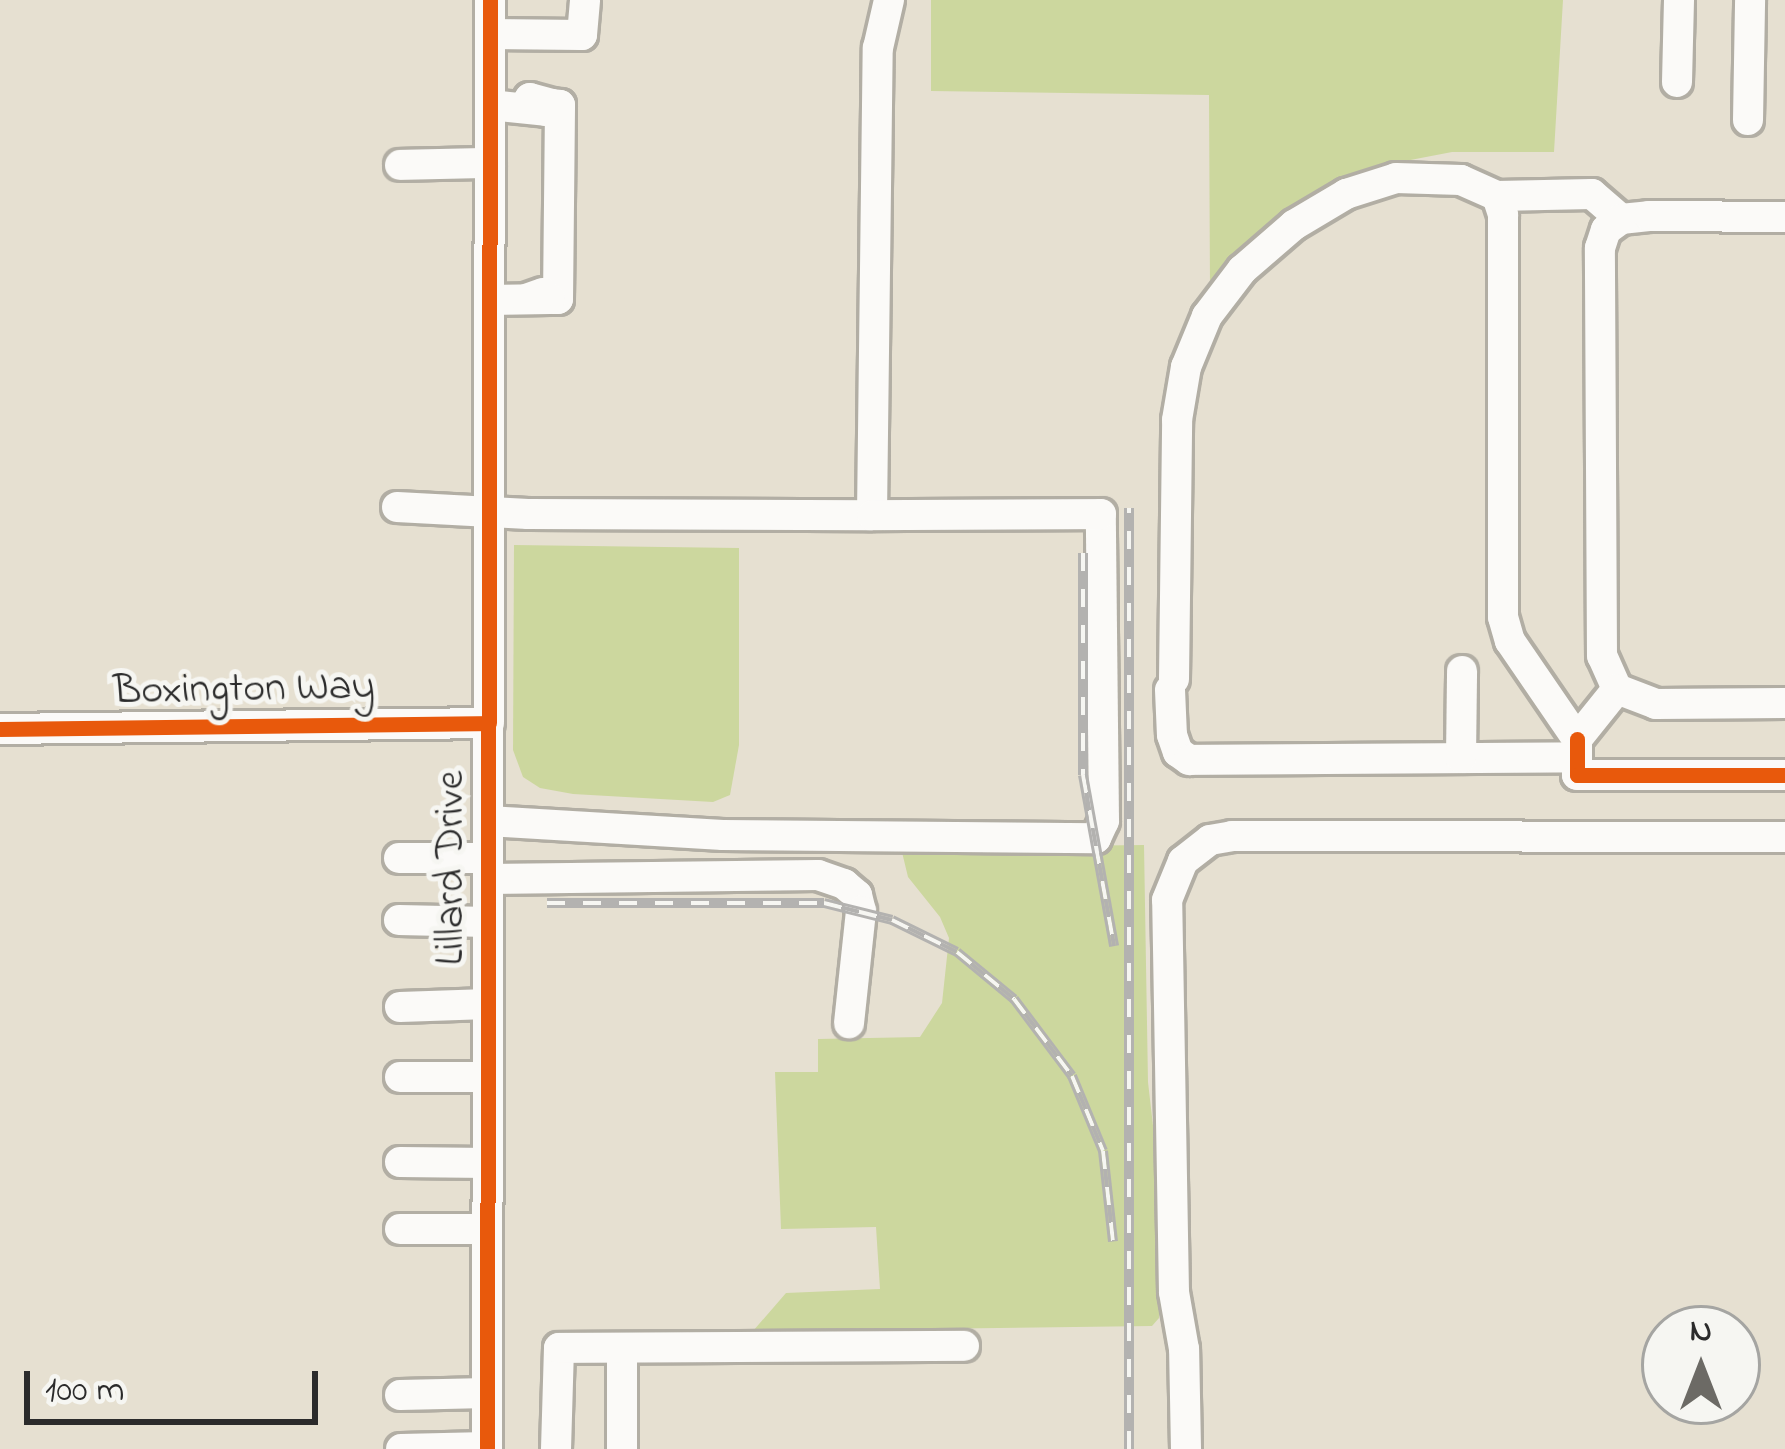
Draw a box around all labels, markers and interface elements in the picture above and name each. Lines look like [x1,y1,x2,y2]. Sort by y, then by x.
street label: Boxington Way [113,663,375,717]
street label: Lillard Drive [427,771,477,965]
north arrow [1641,1305,1761,1425]
text: N [1690,1308,1712,1356]
scale bar [30,1347,324,1421]
text: 100 m [45,1365,125,1418]

